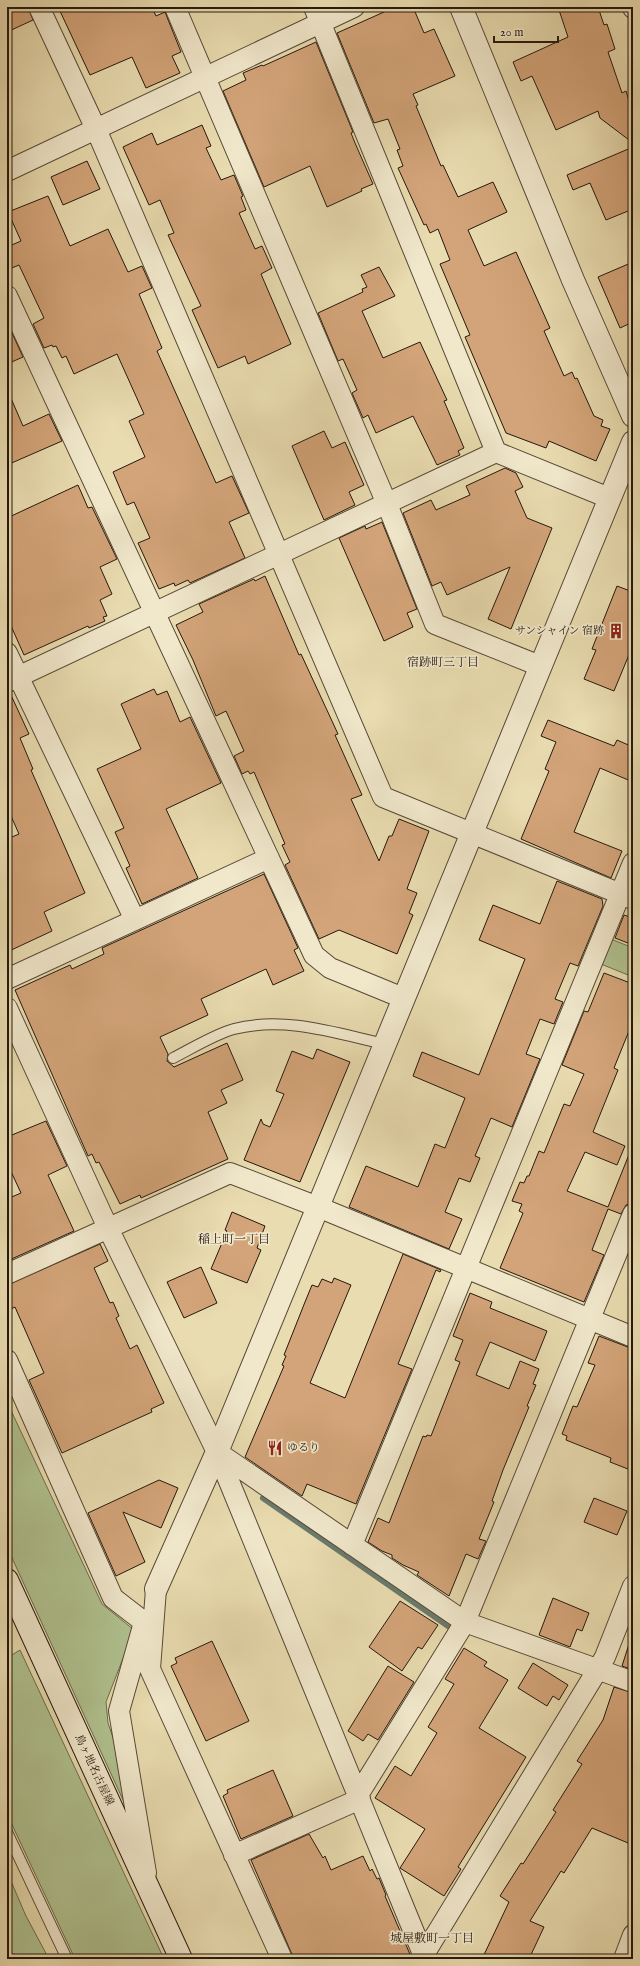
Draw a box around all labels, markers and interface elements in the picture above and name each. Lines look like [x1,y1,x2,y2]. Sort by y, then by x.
scale bar [494,18,558,44]
text: 20 m [500,25,523,40]
building icon: サンシャイン 宿跡 [607,622,625,640]
place label: サンシャイン 宿跡 [515,624,604,638]
district label: 宿跡町三丁目 [407,655,479,670]
district label: 稲上町一丁目 [198,1232,270,1247]
restaurant icon: ゆるり [266,1439,284,1457]
place label: ゆるり [287,1441,320,1455]
street label: 鳥ヶ地名古屋線 [71,1732,117,1808]
district label: 城屋敷町一丁目 [390,1931,474,1946]

